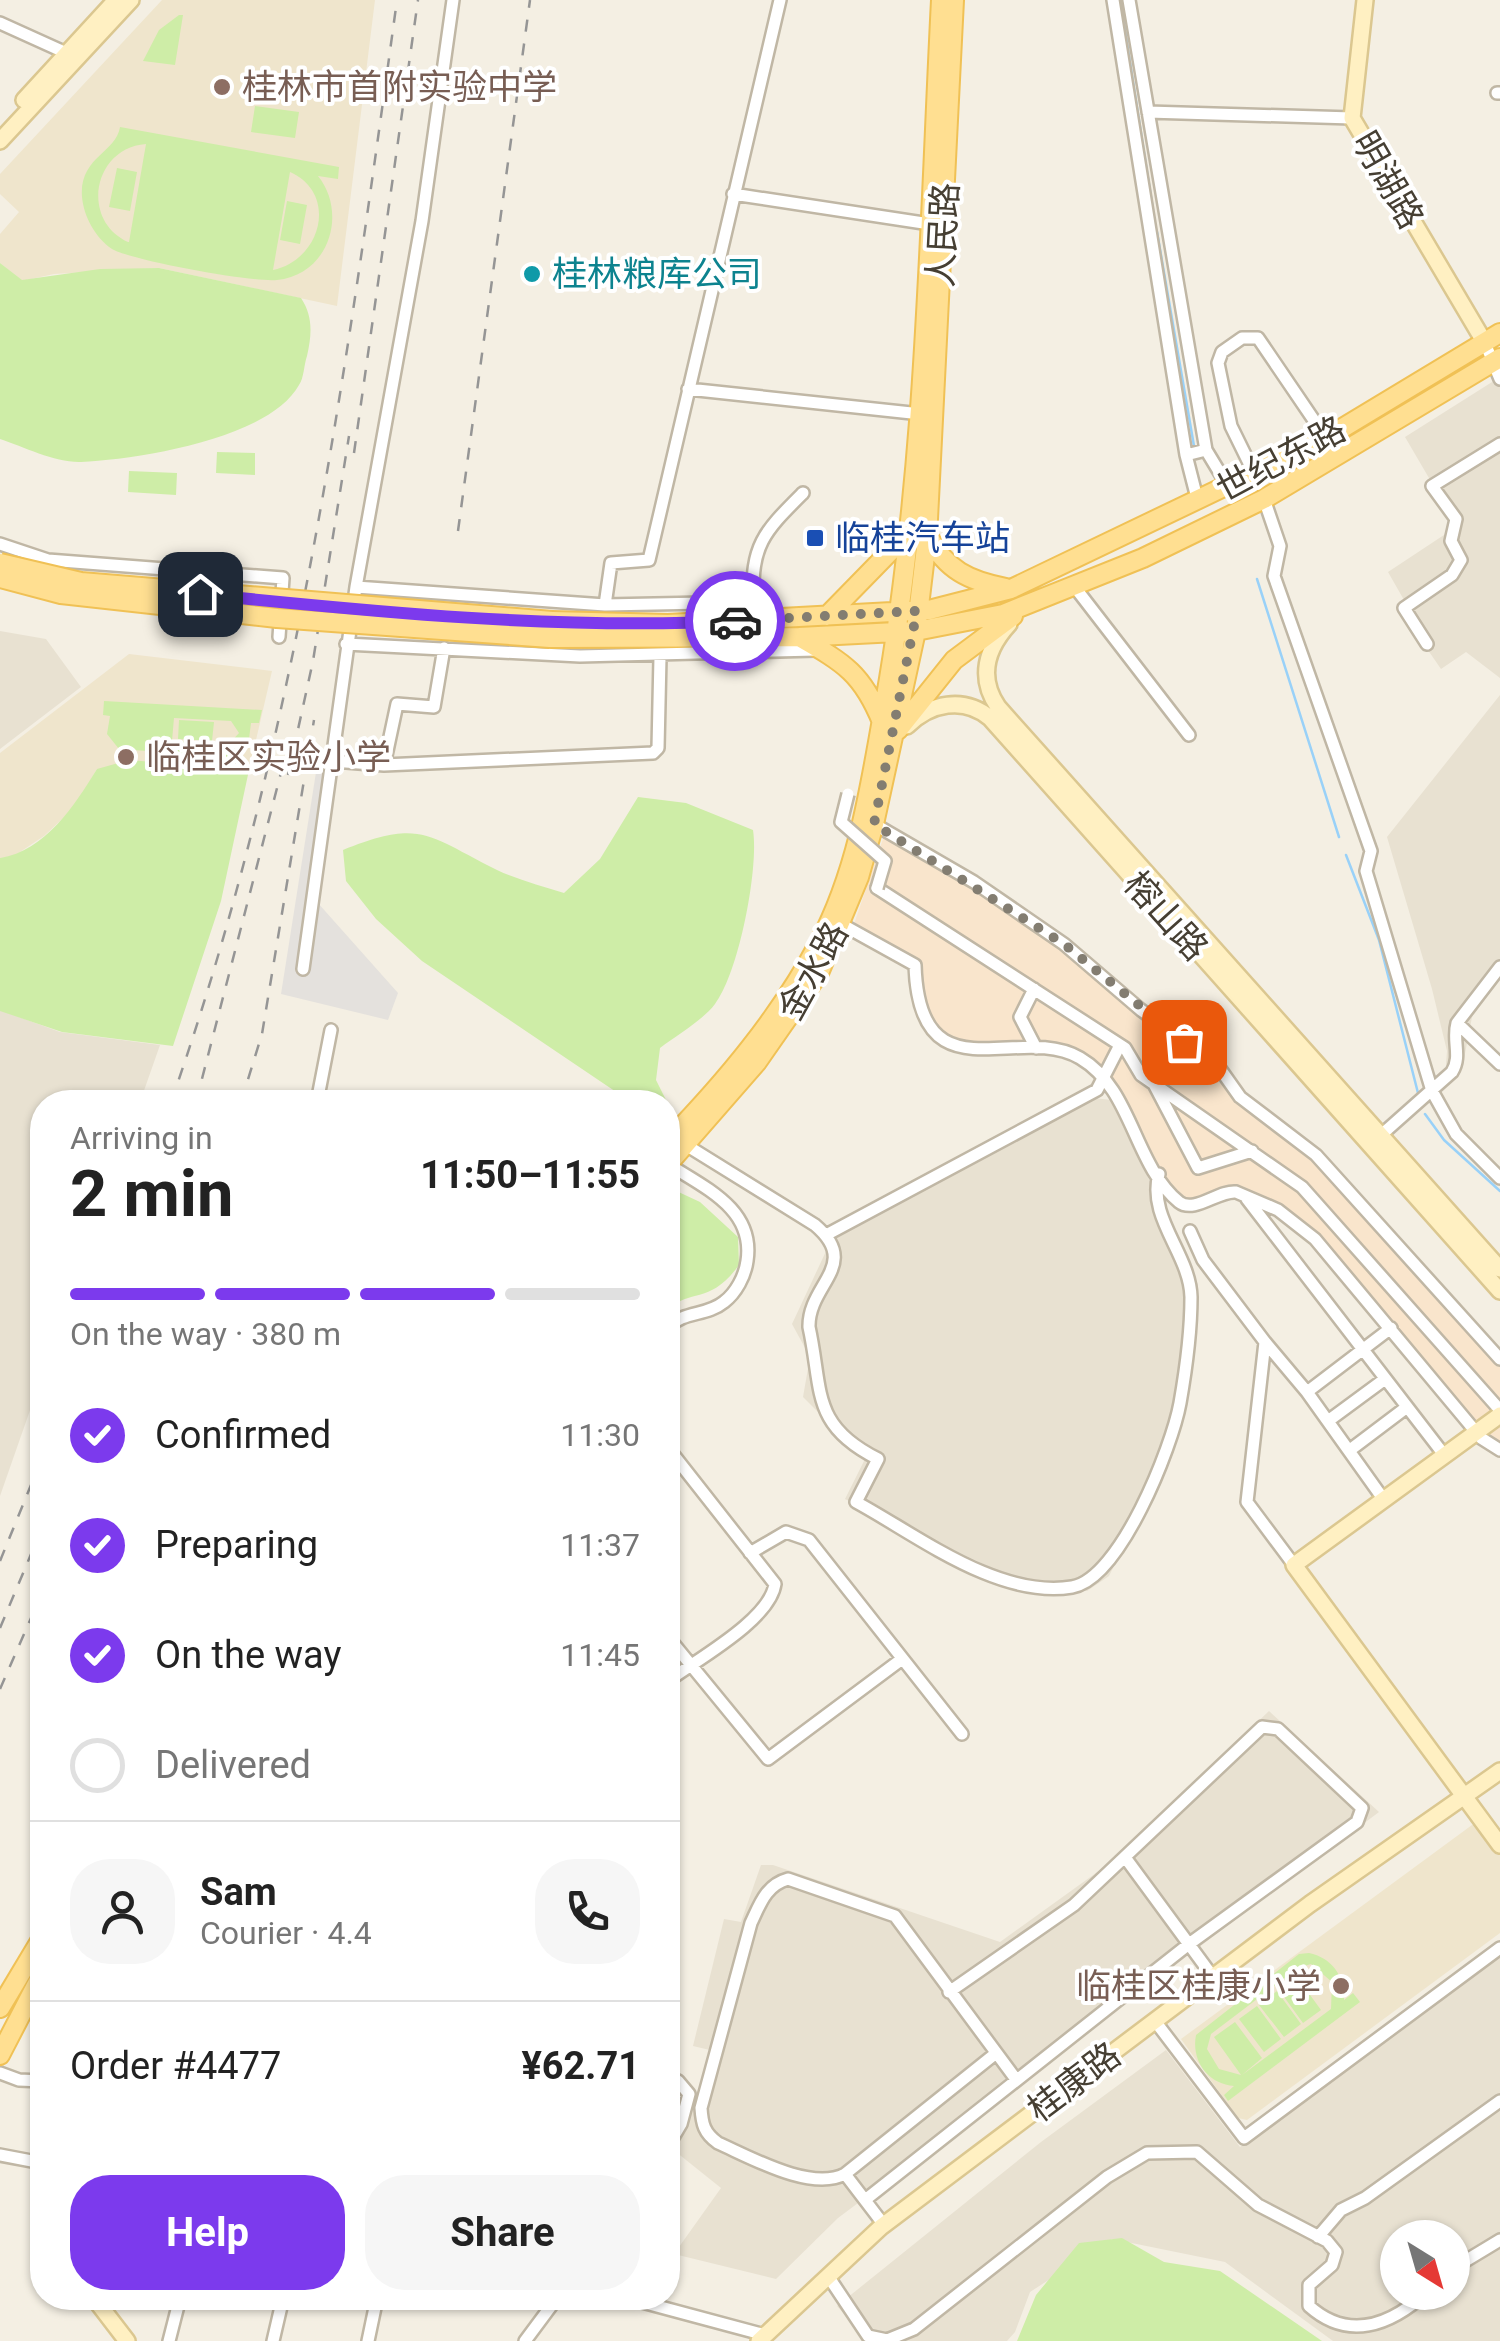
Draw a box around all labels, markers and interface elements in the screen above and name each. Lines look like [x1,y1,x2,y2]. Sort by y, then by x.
place label: 桂林市首附实验中学 [242,67,557,108]
marker: 桂林市首附实验中学 [211,76,233,98]
street label: 明湖路 [1344,125,1432,236]
street label: 人民路 [920,182,967,289]
place label: 桂林粮库公司 [552,254,762,295]
marker: 桂林粮库公司 [521,263,543,285]
street label: 世纪东路 [1210,408,1353,510]
place label: 临桂汽车站 [835,518,1010,559]
marker: 临桂汽车站 [804,527,826,549]
pin [158,552,243,637]
icon: home [173,567,228,622]
courier [685,571,785,671]
icon: car [708,594,763,649]
place label: 临桂区实验小学 [146,737,391,778]
marker: 临桂区实验小学 [115,746,137,768]
street label: 榕山路 [1115,864,1216,969]
street label: 金水路 [770,915,857,1027]
pin [1142,1000,1227,1085]
icon: bag [1157,1015,1212,1070]
text: Arriving in [70,1119,213,1157]
text: 11:50–11:55 [420,1153,640,1197]
text: 2 min [70,1156,233,1232]
text: On the way · 380 m [70,1315,341,1353]
icon: check [70,1408,125,1463]
text: Confirmed [155,1413,331,1457]
text: 11:30 [560,1416,640,1454]
icon: check [70,1518,125,1573]
text: Preparing [155,1523,318,1567]
text: 11:37 [560,1526,640,1564]
icon: check [70,1628,125,1683]
text: On the way [155,1633,341,1677]
text: 11:45 [560,1636,640,1674]
text: Delivered [155,1743,311,1787]
button: person [70,1859,175,1964]
button: phone [535,1859,640,1964]
text: Sam [200,1870,277,1914]
text: Courier · 4.4 [200,1914,372,1952]
place label: 临桂区桂康小学 [1076,1966,1321,2007]
marker: 临桂区桂康小学 [1330,1975,1352,1997]
street label: 桂康路 [1020,2034,1129,2130]
text: Order #4477 [70,2044,281,2088]
text: ¥62.71 [521,2044,640,2088]
button: Help [70,2175,345,2290]
button: Share [365,2175,640,2290]
north arrow [1380,2220,1470,2310]
map controls [1380,2220,1470,2310]

